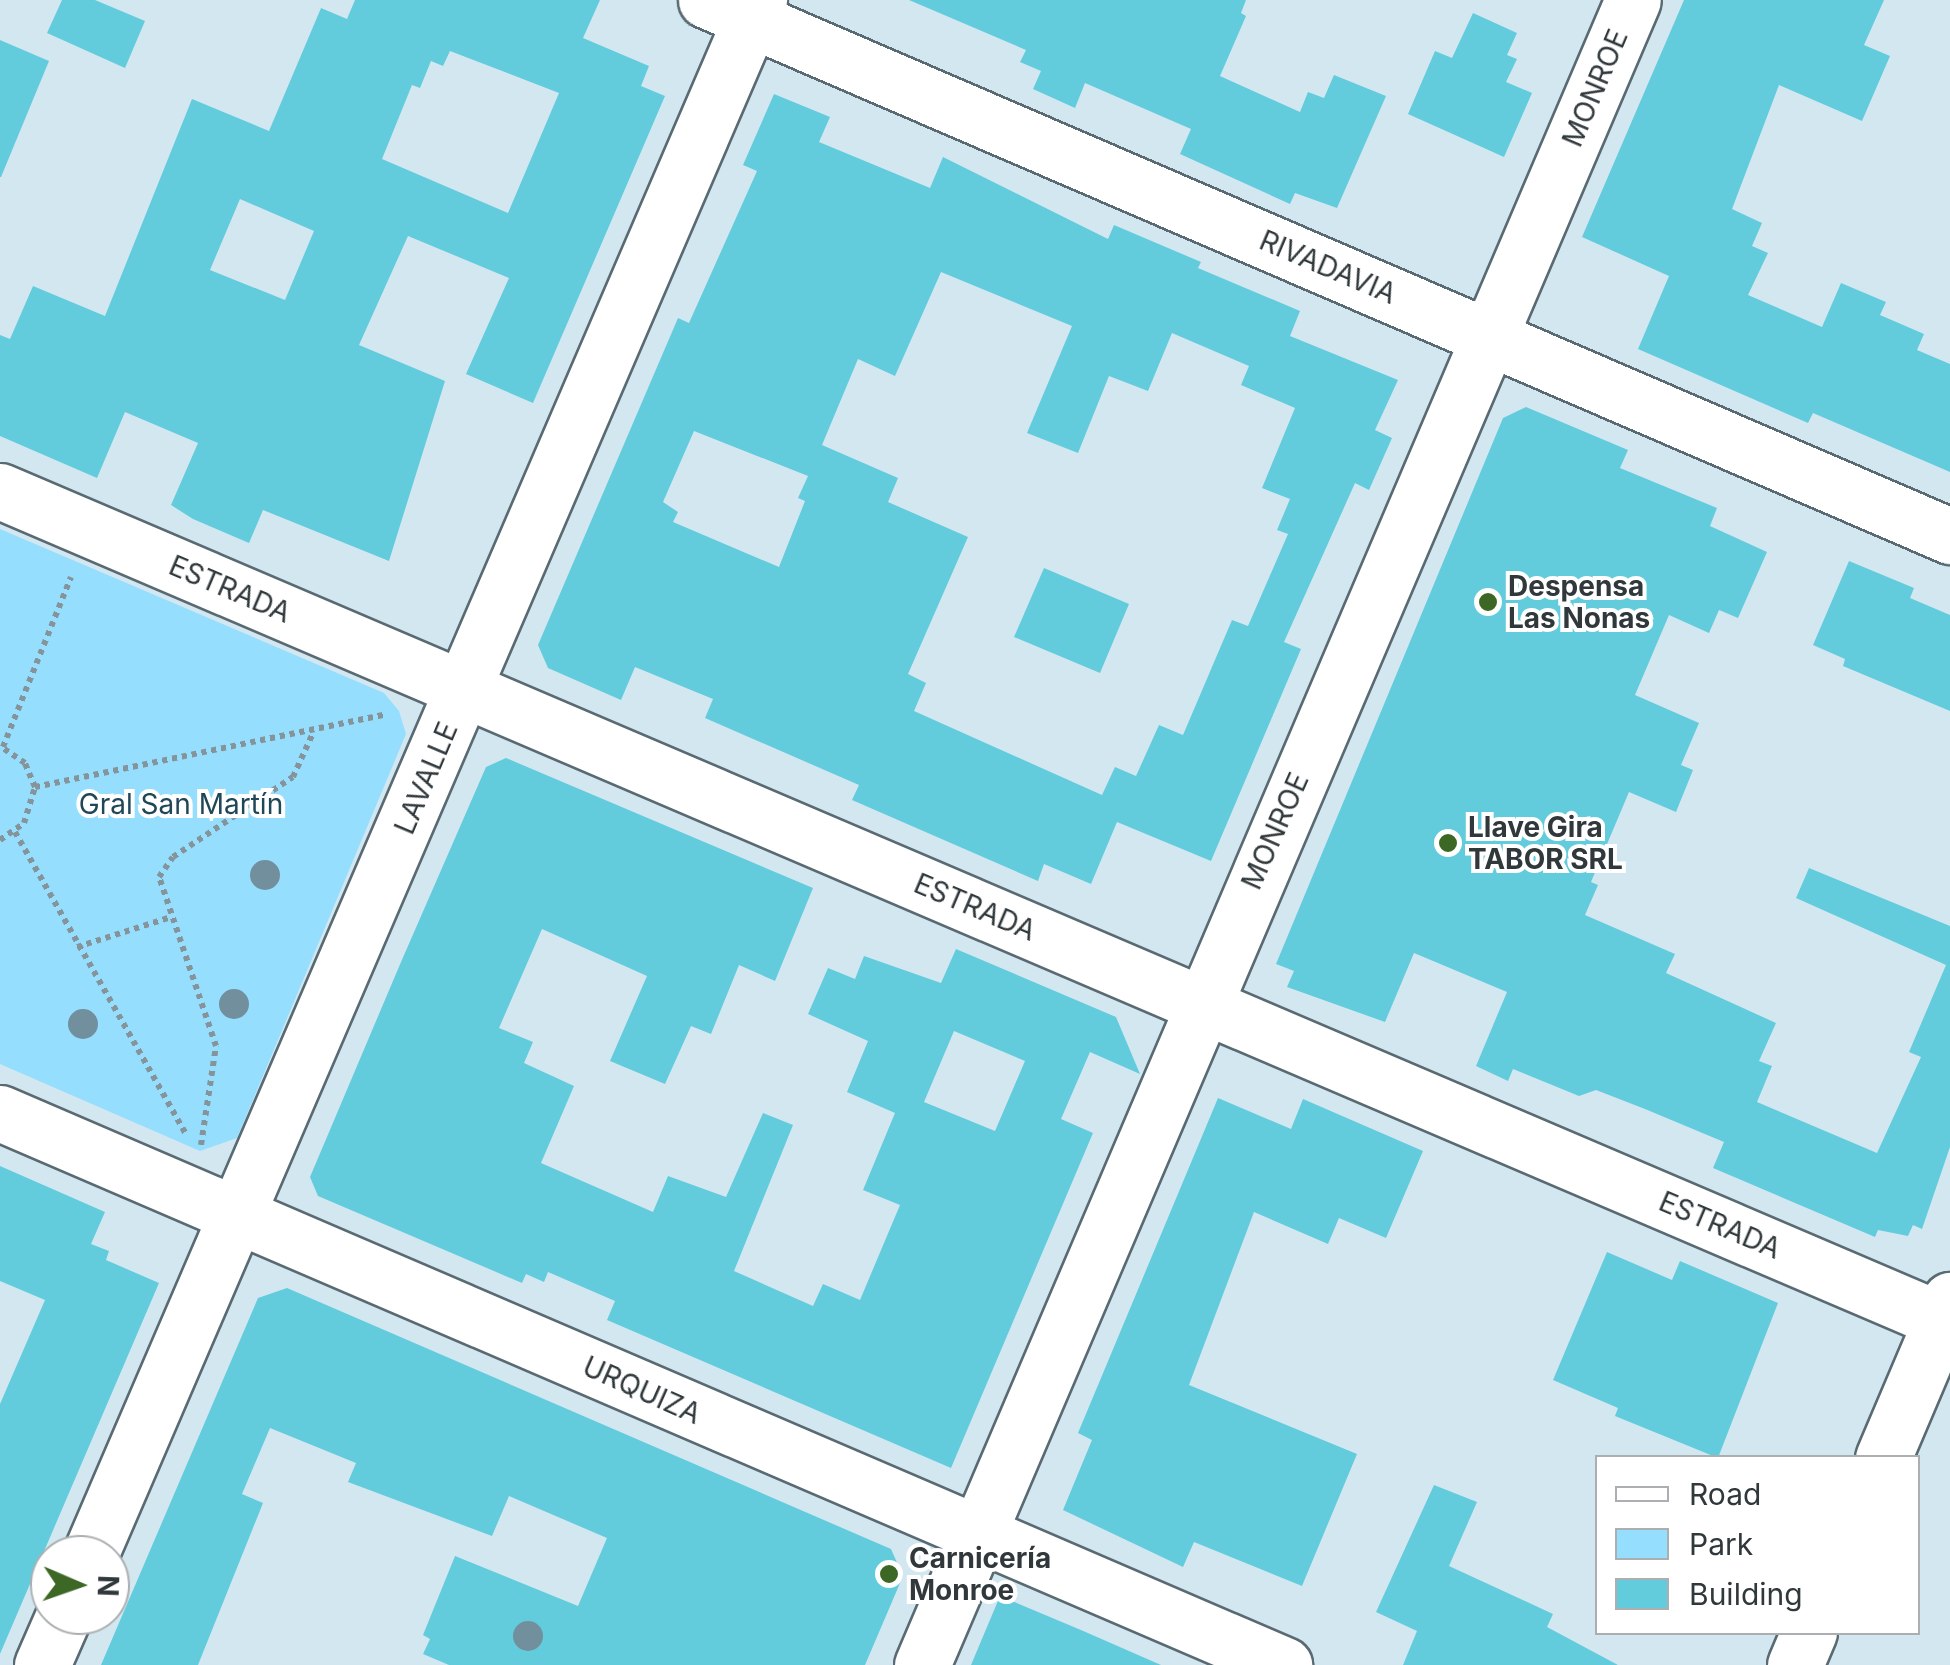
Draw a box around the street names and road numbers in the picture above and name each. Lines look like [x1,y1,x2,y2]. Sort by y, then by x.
street label: MONROE [1555,24,1635,152]
street label: RIVADAVIA [1255,223,1401,311]
street label: ESTRADA [164,548,296,630]
street label: LAVALLE [387,717,465,839]
street label: MONROE [1234,768,1316,894]
street label: ESTRADA [909,866,1041,948]
street label: ESTRADA [1654,1184,1786,1266]
street label: URQUIZA [578,1349,706,1431]

